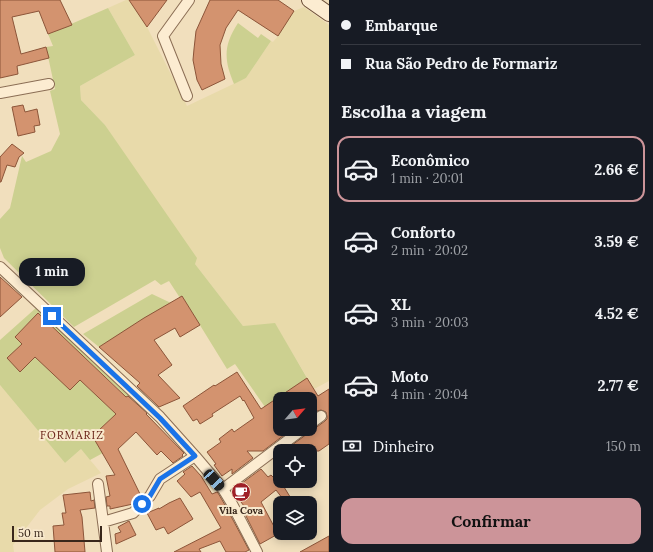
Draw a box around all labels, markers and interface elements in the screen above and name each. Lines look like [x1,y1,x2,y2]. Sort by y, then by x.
text: Embarque [365,16,438,35]
text: Rua São Pedro de Formariz [365,54,557,73]
text: Escolha a viagem [341,100,487,123]
icon: car [343,151,379,187]
text: Econômico [391,151,470,170]
text: 2.66 € [594,160,639,179]
text: 1 min · 20:01 [391,170,464,187]
icon: car [343,223,379,259]
text: Conforto [391,223,455,242]
text: 3.59 € [594,232,639,251]
text: 2 min · 20:02 [391,242,468,259]
callout: 1 min [19,258,85,286]
text: 1 min [35,263,69,280]
icon: car [343,295,379,331]
text: XL [391,295,411,314]
text: 4.52 € [595,304,639,323]
route end [43,307,61,325]
text: 3 min · 20:03 [391,314,469,331]
icon: car [343,367,379,403]
text: Moto [391,367,428,386]
text: 2.77 € [598,376,639,395]
text: 4 min · 20:04 [391,386,468,403]
north arrow [273,392,317,436]
map controls [273,392,317,540]
district label: FORMARIZ [40,428,104,442]
icon: cash [341,435,363,457]
text: Dinheiro [373,437,434,456]
text: 150 m [606,438,641,455]
button: locate [273,444,317,488]
car [202,467,226,493]
cafe icon: Vila Cova [230,481,252,503]
route start [133,495,151,513]
button: layers [273,496,317,540]
button: Confirmar [341,498,641,544]
place label: Vila Cova [219,504,264,517]
scale bar [12,524,102,543]
text: 50 m [18,526,44,540]

